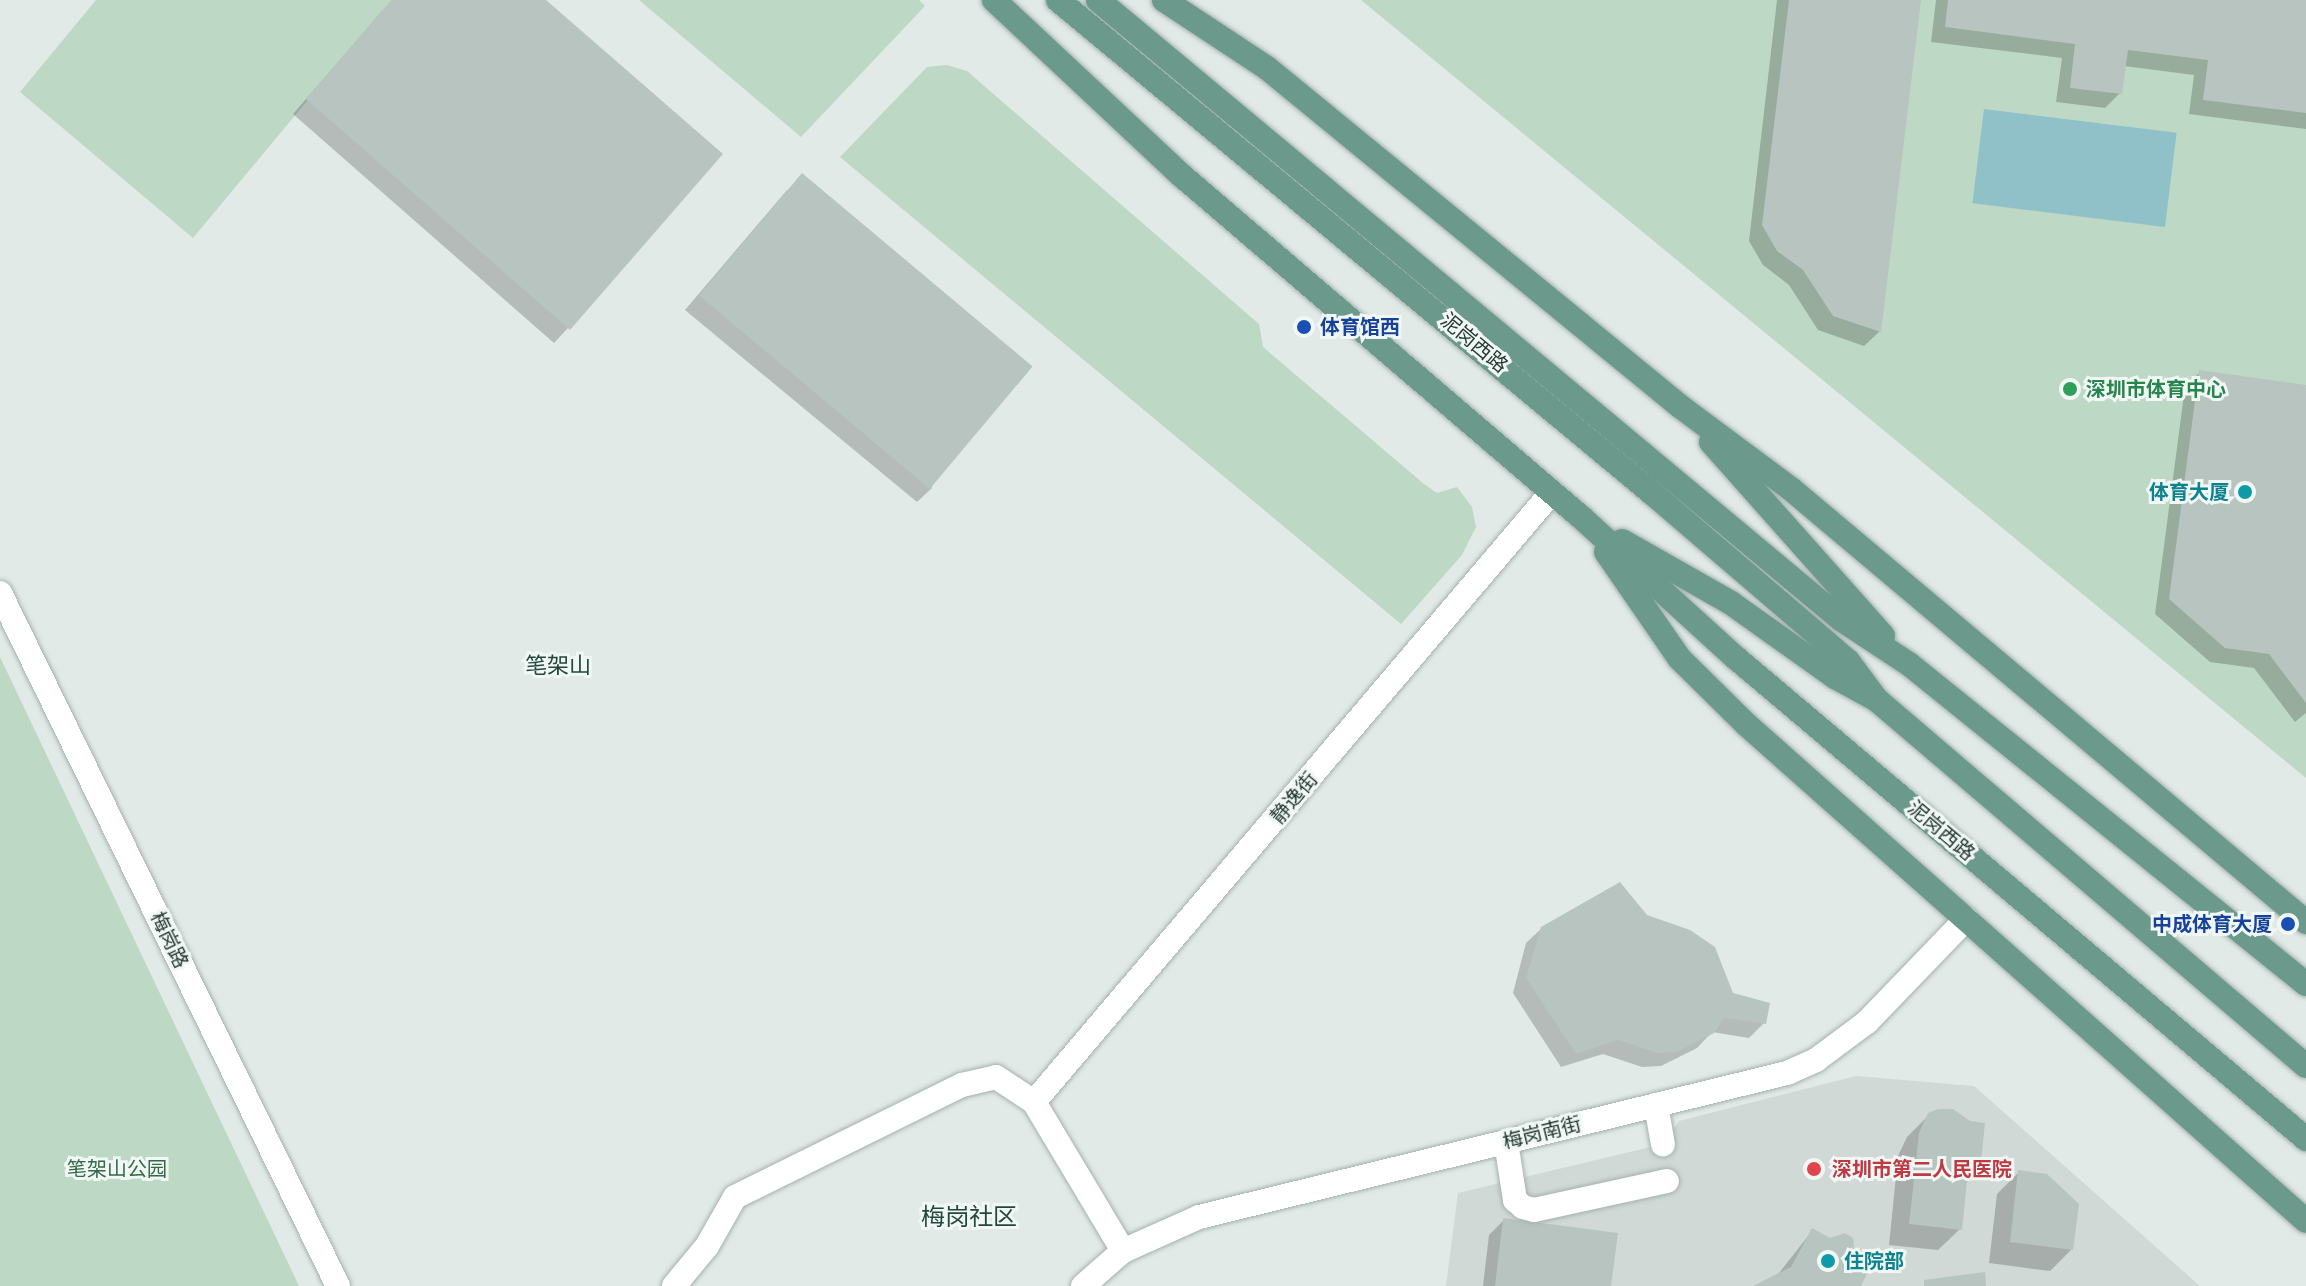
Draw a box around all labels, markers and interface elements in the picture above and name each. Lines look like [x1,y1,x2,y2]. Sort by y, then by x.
street label: 泥岗西路 [1436,308,1512,378]
place label: 体育馆西 [1320,315,1400,339]
marker: 体育馆西 [1295,318,1313,336]
place label: 深圳市体育中心 [2086,377,2226,401]
marker: 深圳市体育中心 [2061,380,2079,398]
place label: 体育大厦 [2149,480,2229,504]
marker: 体育大厦 [2236,483,2254,501]
district label: 笔架山 [525,653,591,679]
street label: 静逸街 [1266,767,1322,829]
street label: 泥岗西路 [1903,796,1979,866]
street label: 梅岗路 [145,908,193,972]
place label: 中成体育大厦 [2152,912,2272,936]
marker: 中成体育大厦 [2279,915,2297,933]
street label: 梅岗南街 [1500,1112,1584,1154]
park label: 笔架山公园 [67,1157,167,1181]
place label: 深圳市第二人民医院 [1832,1157,2012,1181]
marker: 深圳市第二人民医院 [1803,1158,1825,1180]
district label: 梅岗社区 [921,1203,1017,1231]
place label: 住院部 [1844,1249,1904,1273]
marker: 住院部 [1819,1252,1837,1270]

